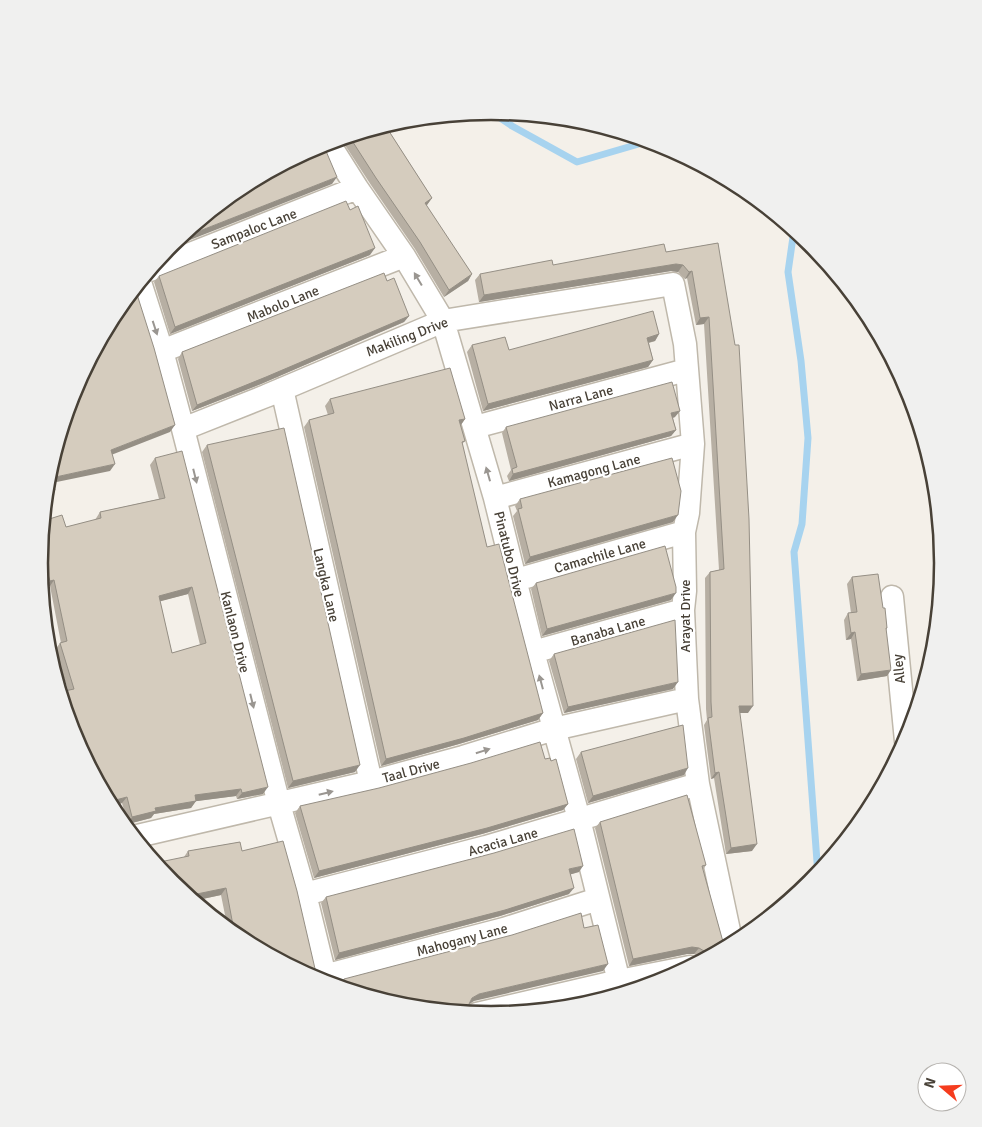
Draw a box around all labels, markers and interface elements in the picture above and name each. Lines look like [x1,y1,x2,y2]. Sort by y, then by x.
street label: Sampaloc Lane [209,205,299,253]
one-way arrow [414,273,423,286]
street label: Mabolo Lane [244,282,322,326]
street label: Makiling Drive [364,314,450,360]
one-way arrow [152,321,159,336]
street label: Narra Lane [547,381,615,415]
street label: Kamagong Lane [546,450,642,492]
one-way arrow [484,466,492,481]
one-way arrow [191,469,199,484]
street label: Pinatubo Drive [490,509,528,599]
street label: Camachile Lane [552,535,648,577]
street label: Langka Lane [309,546,343,624]
street label: Arayat Drive [677,579,694,653]
street label: Kanlaon Drive [217,589,253,675]
street label: Banaba Lane [569,612,647,650]
street label: Alley [889,653,909,685]
one-way arrow [537,674,545,689]
one-way arrow [249,694,257,709]
one-way arrow [476,747,491,755]
street label: Taal Drive [381,755,441,787]
one-way arrow [318,789,333,797]
street label: Acacia Lane [466,824,540,860]
street label: Mahogany Lane [415,920,509,960]
north arrow [917,1062,967,1112]
text: N [921,1076,940,1090]

